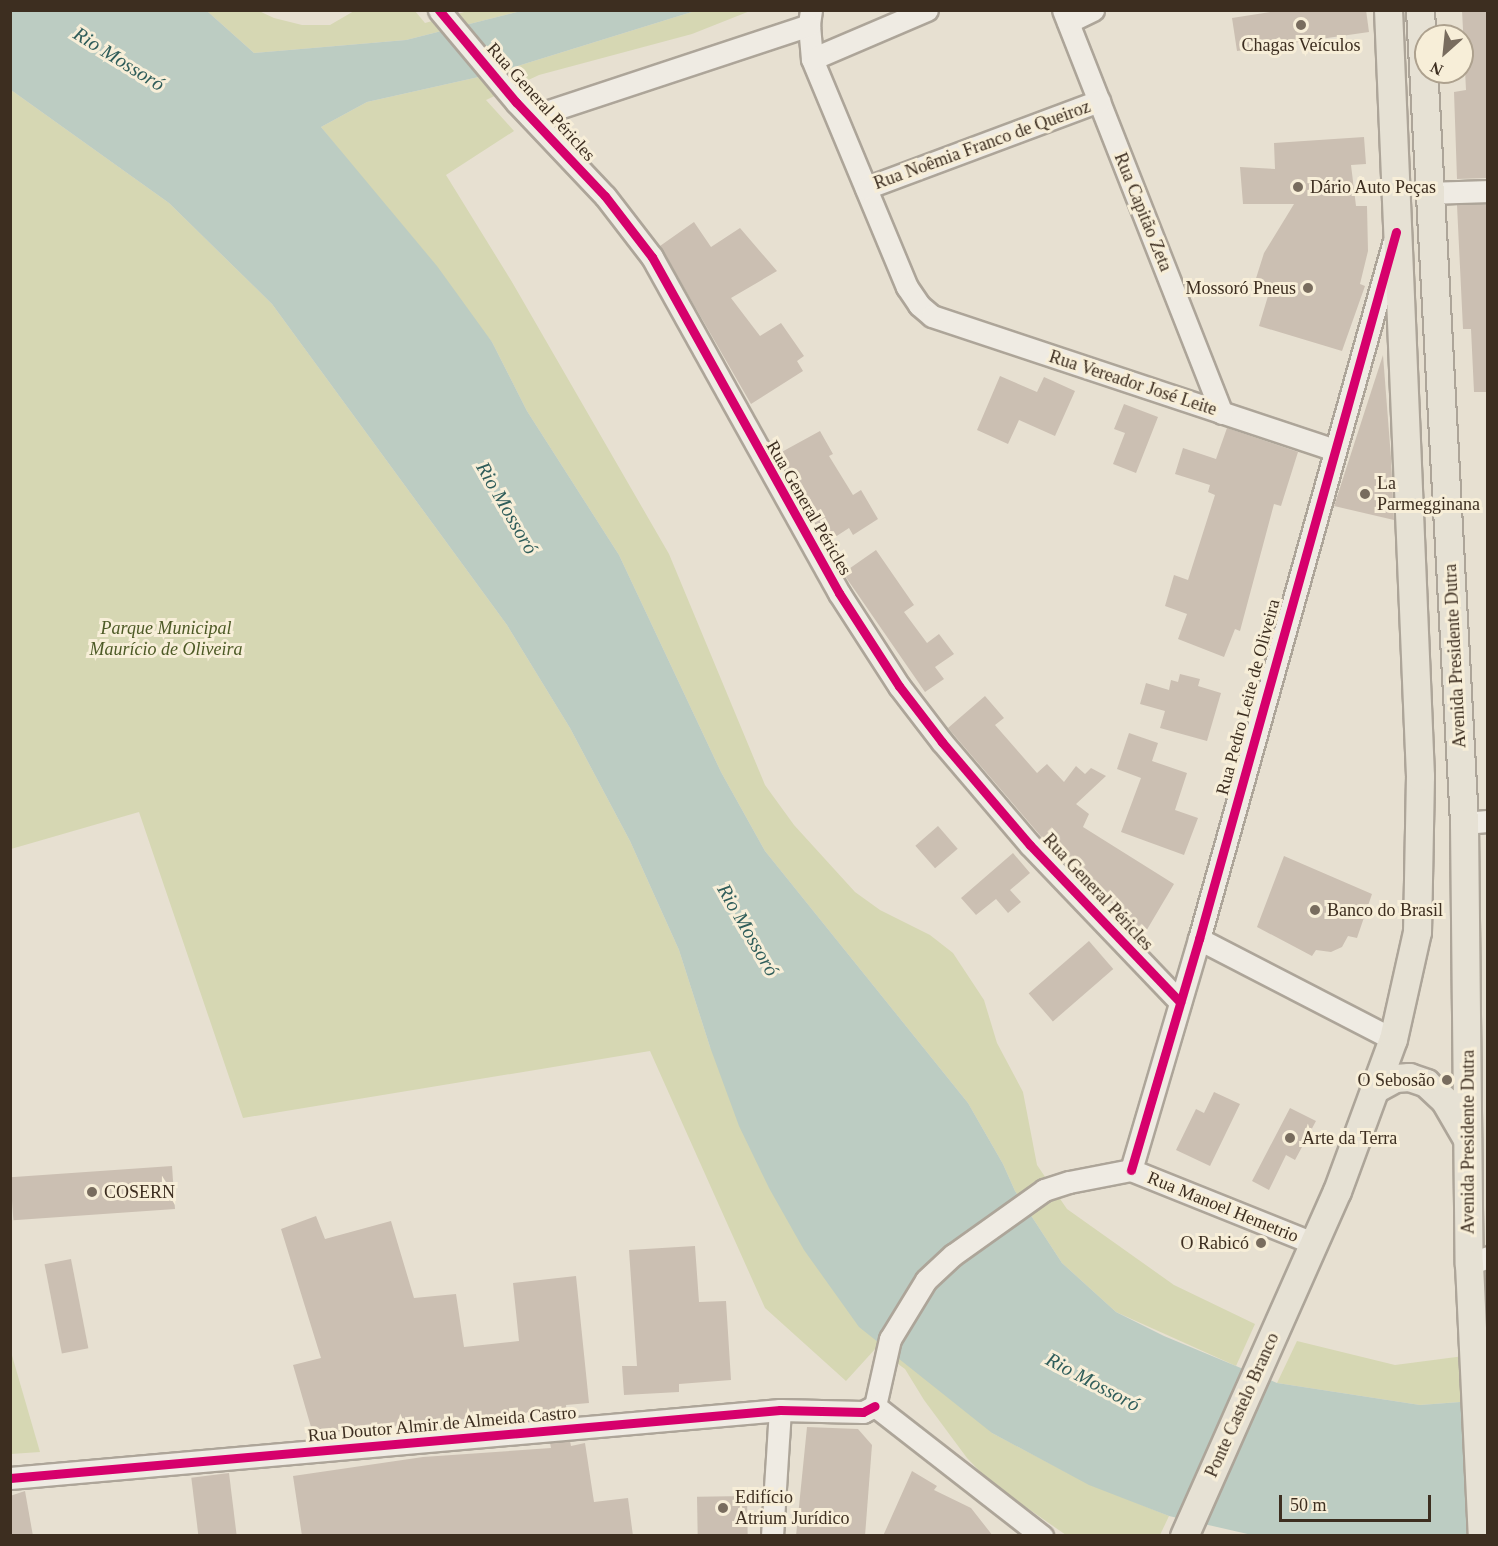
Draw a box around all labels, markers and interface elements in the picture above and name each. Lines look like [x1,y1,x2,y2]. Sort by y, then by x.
marker: Chagas Veículos [1294,18,1308,32]
water label: Rio Mossoró [69,22,169,96]
north arrow [1414,24,1474,84]
place label: Chagas Veículos [1241,34,1361,56]
street label: Rua General Péricles [482,38,600,166]
text: N [1427,59,1446,79]
street label: Rua Noêmia Franco de Queiroz [871,96,1093,194]
street label: Rua Capitão Zeta [1109,150,1177,274]
place label: Dário Auto Peças [1310,176,1437,198]
marker: Dário Auto Peças [1291,180,1305,194]
place label: Mossoró Pneus [1185,277,1296,299]
marker: Mossoró Pneus [1301,281,1315,295]
street label: Rua Vereador José Leite [1046,346,1220,420]
street label: Rua General Péricles [762,437,856,579]
water label: Rio Mossoró [471,457,543,559]
place label: La Parmegginana [1377,473,1480,516]
marker: La Parmegginana [1358,487,1372,501]
street label: Avenida Presidente Dutra [1439,563,1471,749]
street label: Rua Pedro Leite de Oliveira [1211,597,1285,797]
park label: Parque Municipal Maurício de Oliveira [90,618,242,660]
street label: Rua General Péricles [1038,829,1158,955]
water label: Rio Mossoró [712,879,784,981]
place label: Banco do Brasil [1327,899,1443,921]
marker: Banco do Brasil [1308,903,1322,917]
street label: Avenida Presidente Dutra [1457,1050,1479,1234]
place label: O Sebosão [1358,1069,1435,1091]
marker: O Sebosão [1440,1073,1454,1087]
place label: Arte da Terra [1302,1127,1398,1149]
marker: Arte da Terra [1283,1131,1297,1145]
street label: Rua Manoel Hemetrio [1144,1167,1302,1247]
place label: COSERN [104,1181,175,1203]
marker: COSERN [85,1185,99,1199]
place label: O Rabicó [1181,1232,1249,1254]
marker: O Rabicó [1254,1236,1268,1250]
street label: Ponte Castelo Branco [1200,1329,1284,1481]
water label: Rio Mossoró [1042,1347,1144,1417]
street label: Rua Doutor Almir de Almeida Castro [306,1401,578,1447]
scale bar [1282,1483,1434,1521]
place label: Edifício Atrium Jurídico [735,1487,849,1530]
text: 50 m [1290,1495,1327,1515]
marker: Edifício Atrium Jurídico [716,1501,730,1515]

